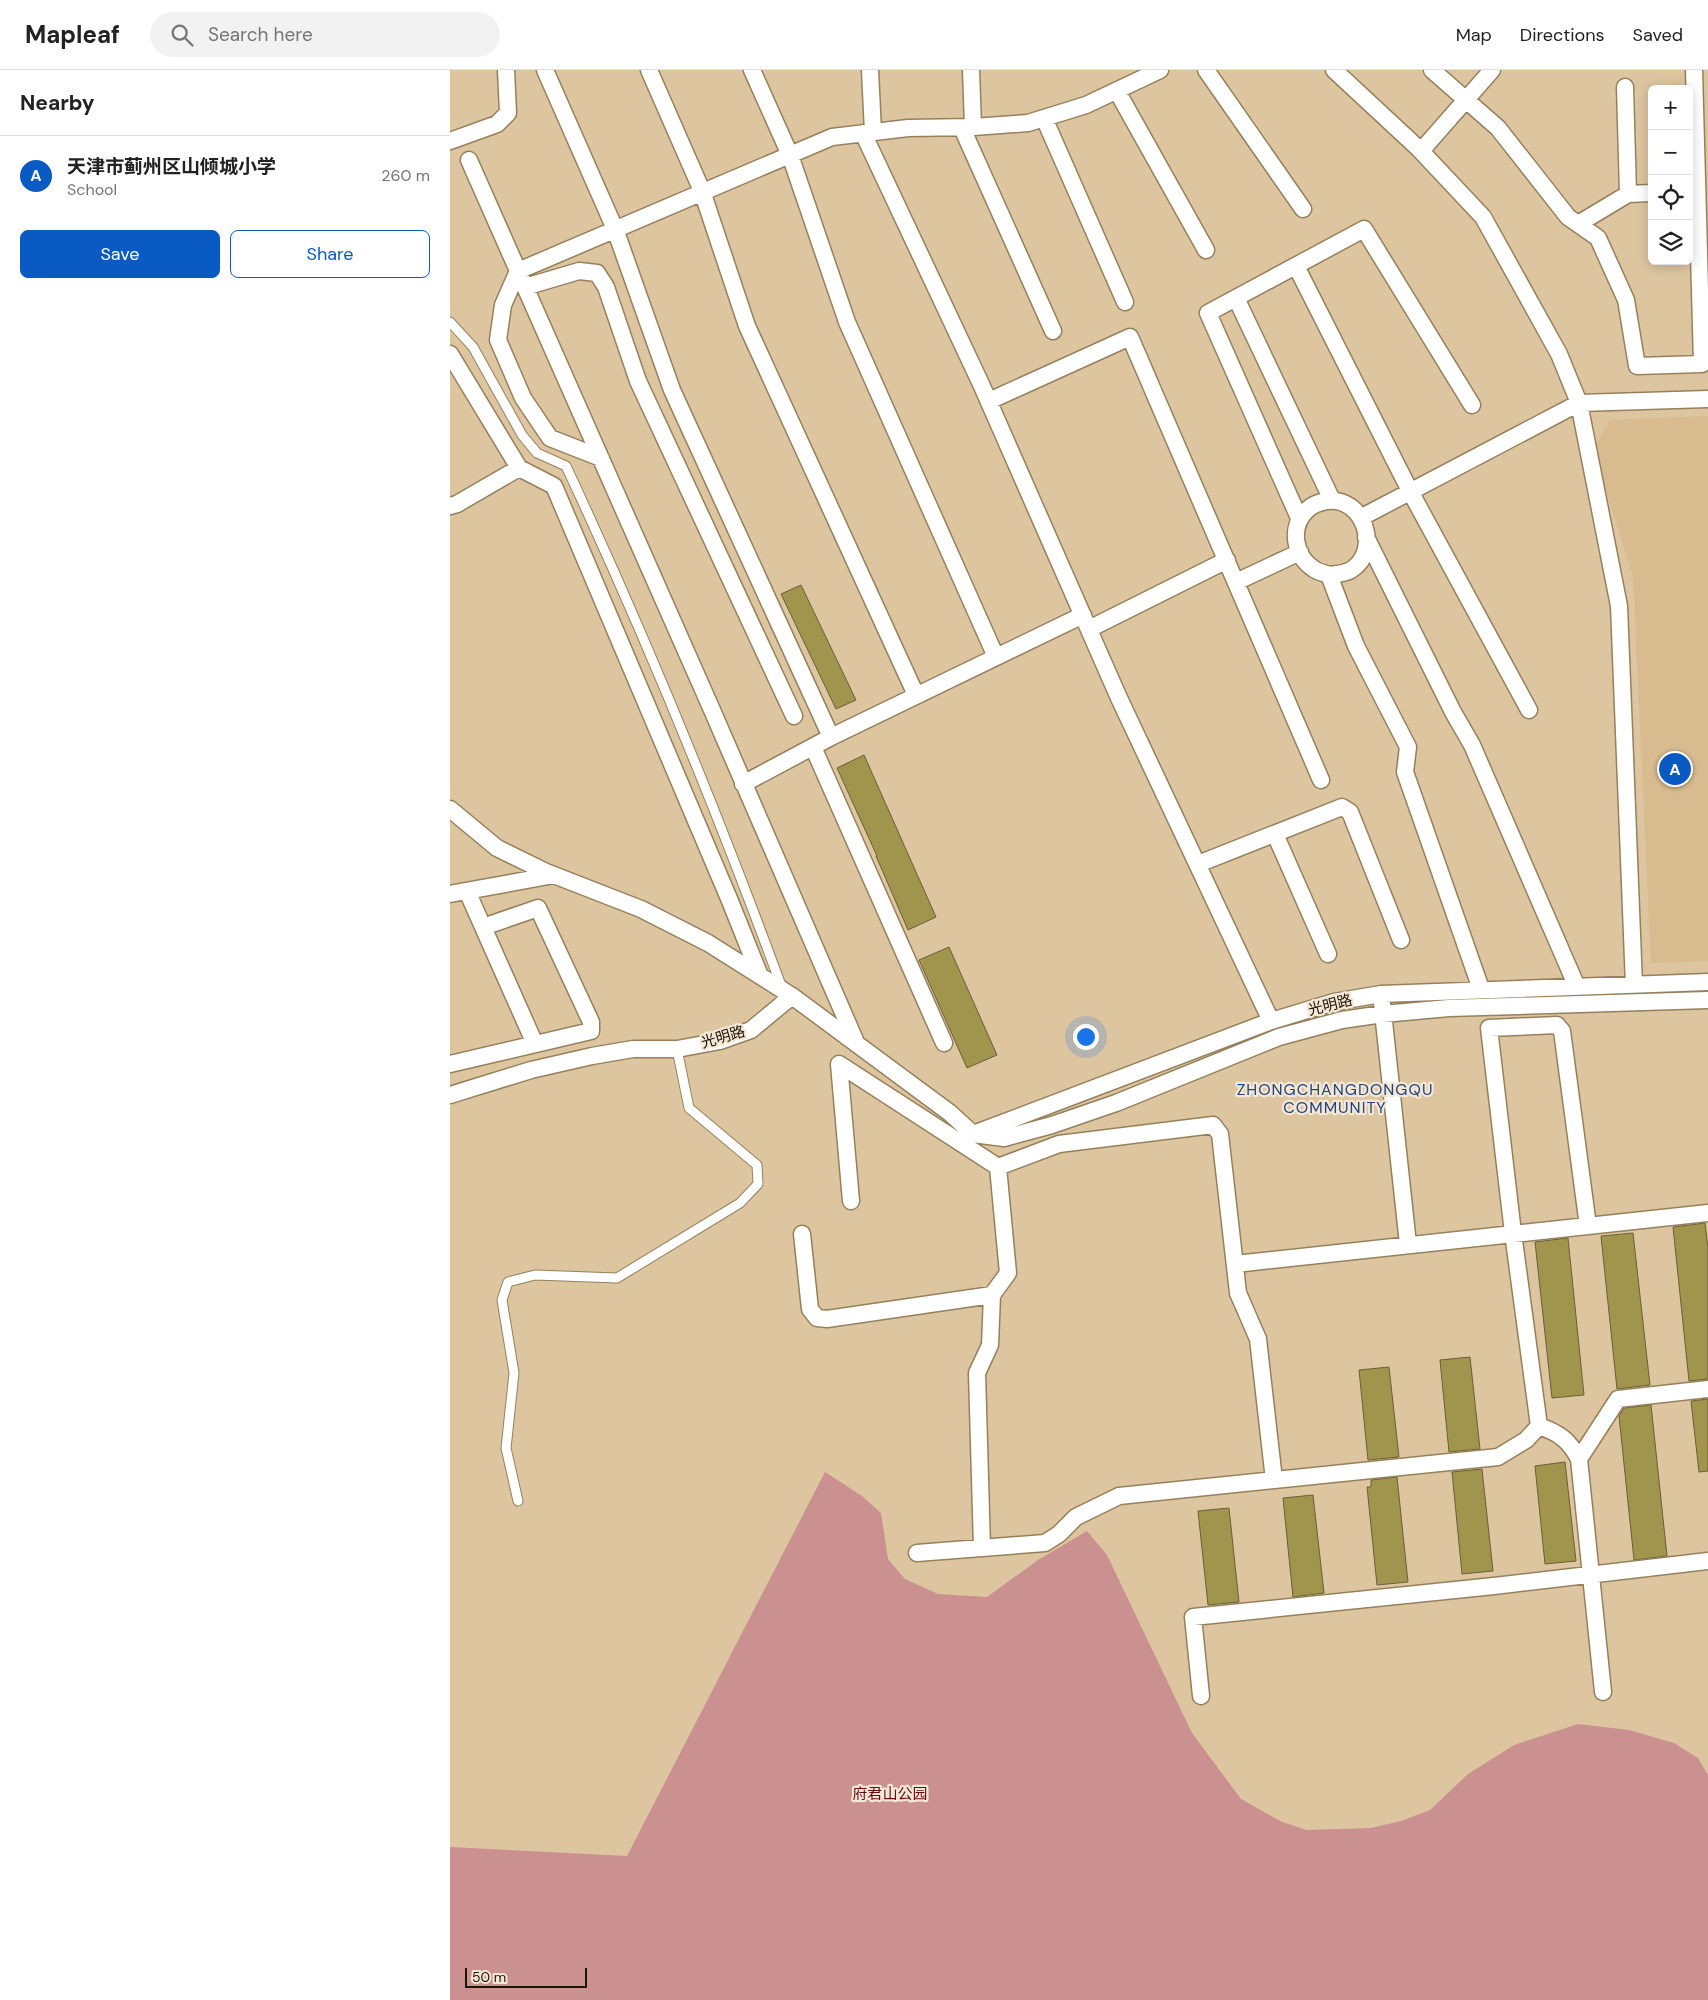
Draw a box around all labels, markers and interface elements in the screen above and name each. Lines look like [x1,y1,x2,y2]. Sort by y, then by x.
search box [150,12,500,57]
text: Mapleaf [25,19,120,50]
icon: search [168,21,196,49]
text: Search here [208,22,313,47]
text: Map [1456,23,1492,47]
text: Directions [1520,23,1605,47]
text: Saved [1633,23,1683,47]
map controls [1648,85,1693,265]
button: + [1648,85,1693,130]
text: Nearby [20,89,94,117]
button: − [1648,130,1693,175]
text: 天津市蓟州区山倾城小学 [67,154,276,179]
text: A [30,165,42,186]
text: 260 m [381,165,430,186]
button: locate [1648,175,1693,220]
text: School [67,179,117,200]
button: layers [1648,220,1693,265]
button: Save [20,230,220,278]
button: Share [230,230,430,278]
pin: A [1659,750,1691,788]
street label: 光明路 [1306,990,1354,1020]
street label: 光明路 [699,1021,747,1053]
your location [1073,1024,1099,1050]
district label: ZHONGCHANGDONGQU COMMUNITY [1237,1079,1433,1118]
park label: 府君山公园 [852,1784,928,1804]
scale bar [465,1965,588,1988]
text: 50 m [472,1968,506,1986]

